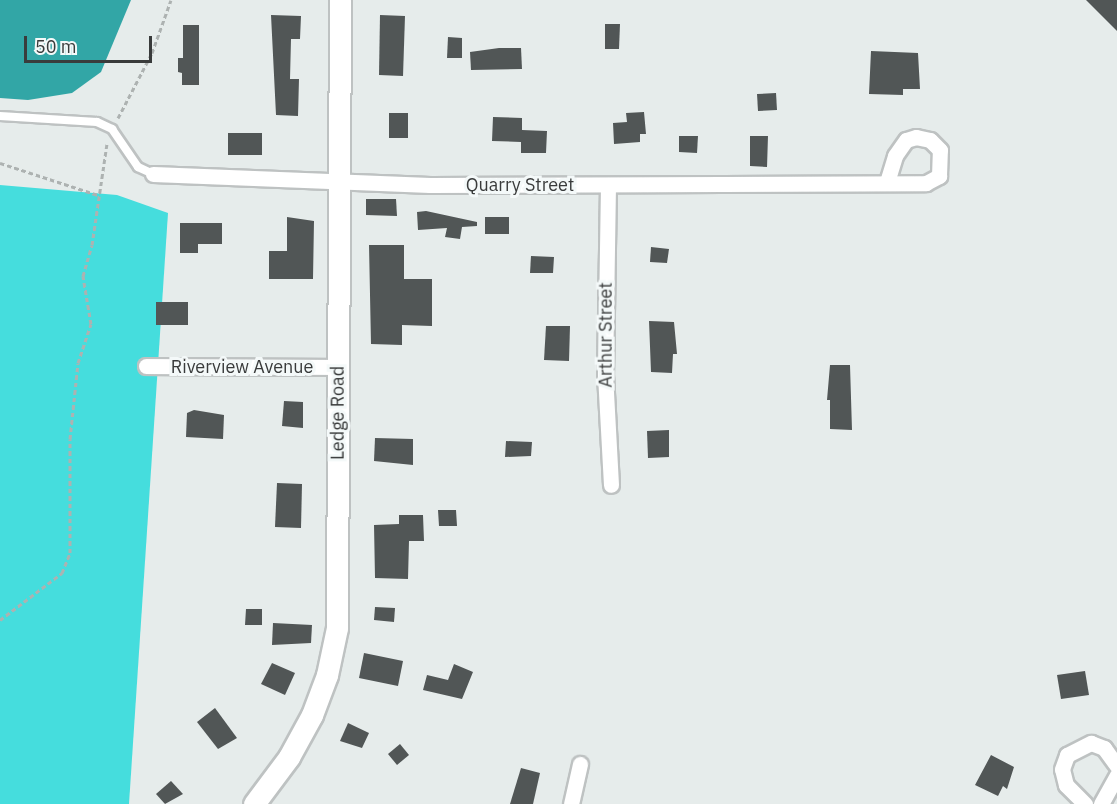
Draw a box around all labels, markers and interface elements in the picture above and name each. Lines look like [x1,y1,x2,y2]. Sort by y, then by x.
scale bar [27,24,154,62]
text: 50 m [35,35,77,58]
street label: Quarry Street [466,174,574,196]
street label: Arthur Street [595,282,617,388]
street label: Riverview Avenue [171,356,313,378]
street label: Ledge Road [327,366,349,460]

